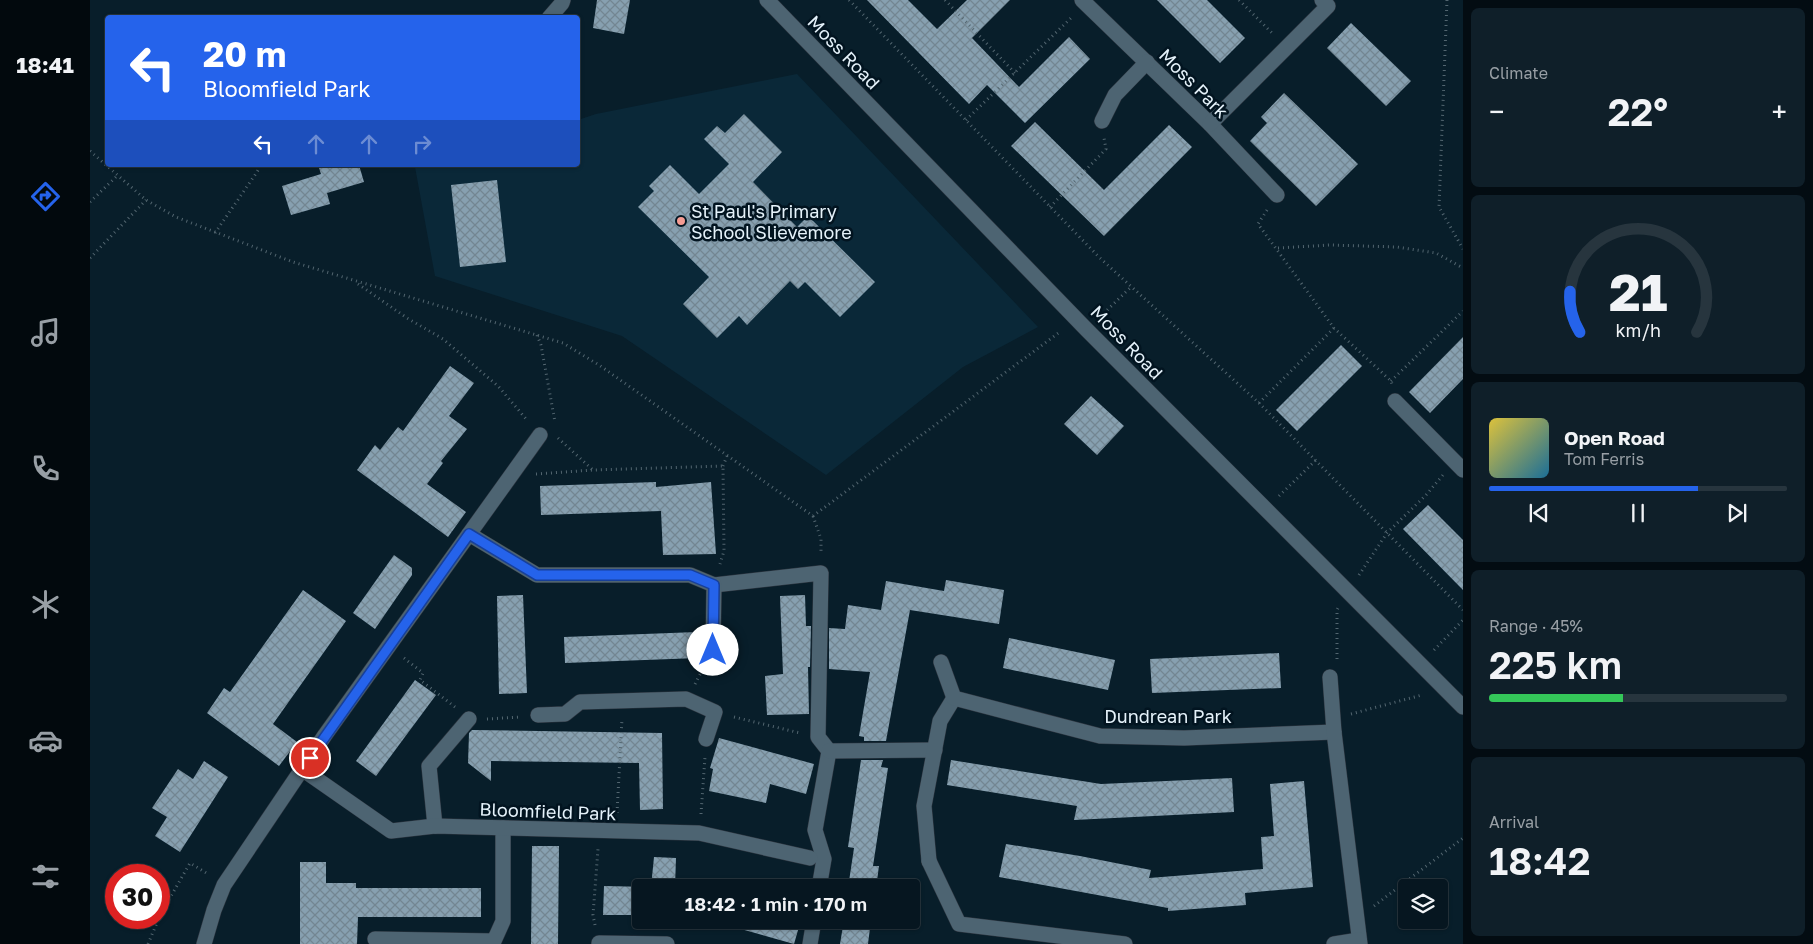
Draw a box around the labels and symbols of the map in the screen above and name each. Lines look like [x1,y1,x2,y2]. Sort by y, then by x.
street label: Moss Road [803,11,885,93]
street label: Moss Park [1155,44,1233,122]
place label: St Paul's Primary School Slievemore [691,200,852,243]
marker: St Paul's Primary School Slievemore [675,215,687,227]
street label: Moss Road [1086,301,1168,383]
position arrow [686,623,738,675]
street label: Dundrean Park [1104,705,1232,727]
pin [289,737,331,779]
street label: Bloomfield Park [479,798,617,824]
speed limit sign: 30 [105,864,170,929]

